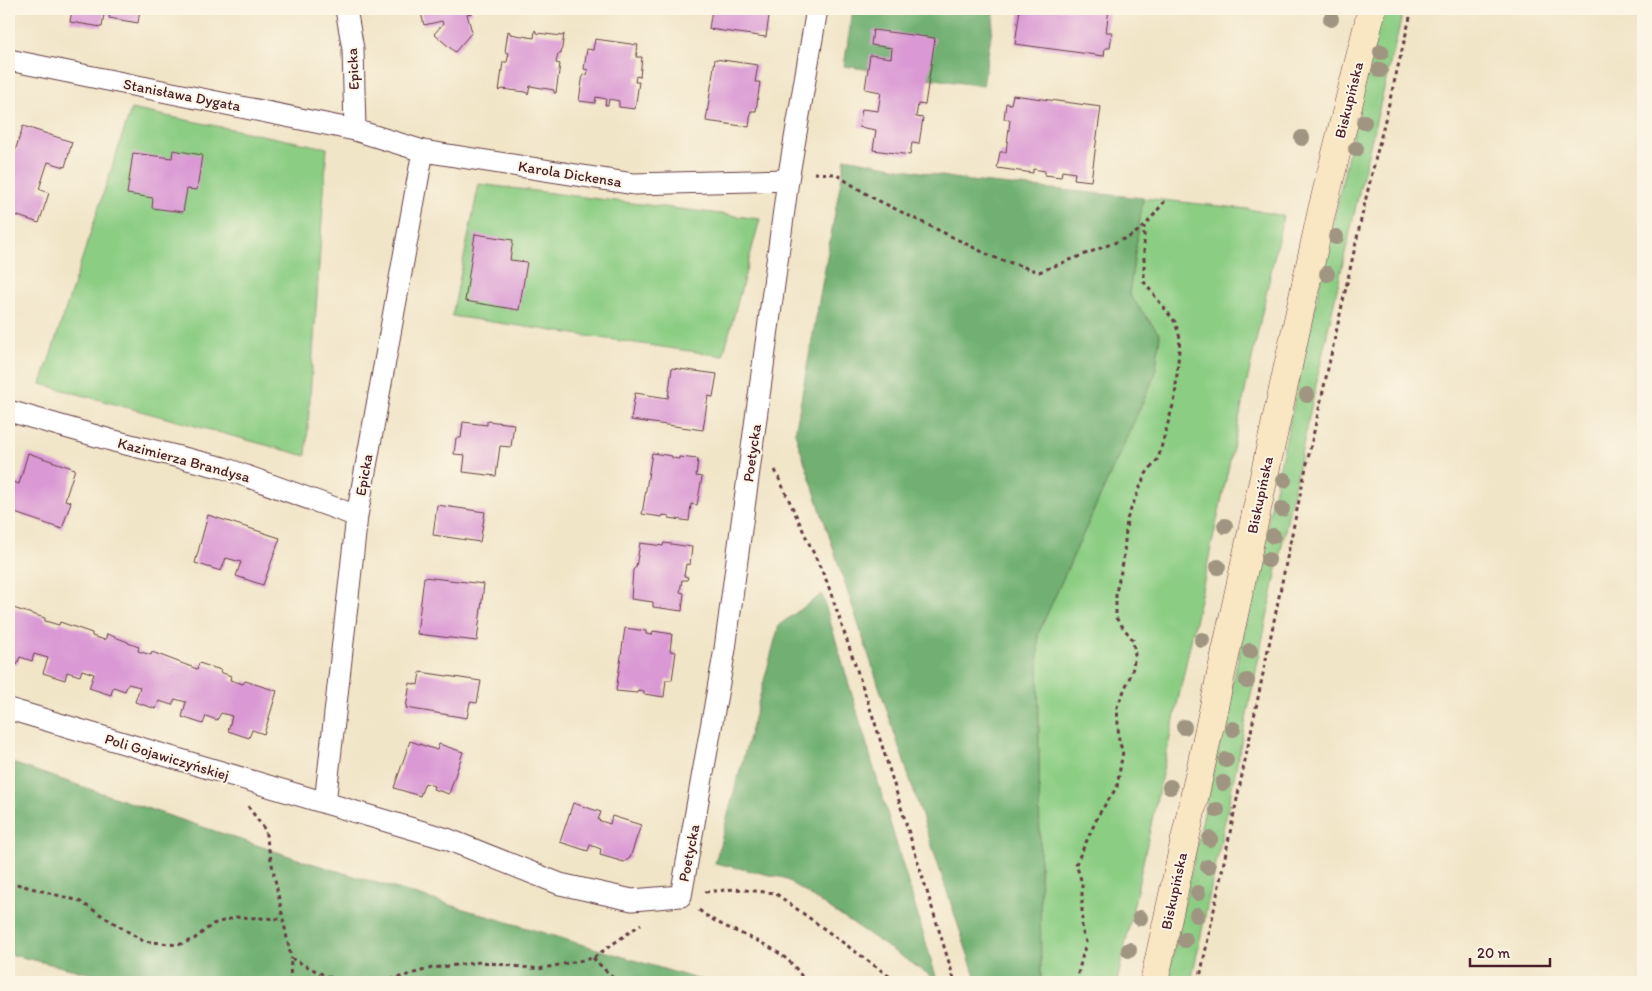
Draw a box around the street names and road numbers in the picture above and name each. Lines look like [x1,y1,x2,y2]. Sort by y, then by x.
street label: Epicka [343,47,363,90]
street label: Biskupińska [1331,60,1367,140]
street label: Stanisława Dygata [122,75,243,115]
street label: Karola Dickensa [517,157,623,191]
street label: Poetycka [739,423,765,483]
street label: Kazimierza Brandysa [116,434,252,486]
street label: Epicka [351,452,377,497]
street label: Biskupińska [1243,455,1277,535]
street label: Poli Gojawiczyńskiej [103,730,231,784]
street label: Poetycka [675,823,703,883]
street label: Biskupińska [1157,851,1191,931]

